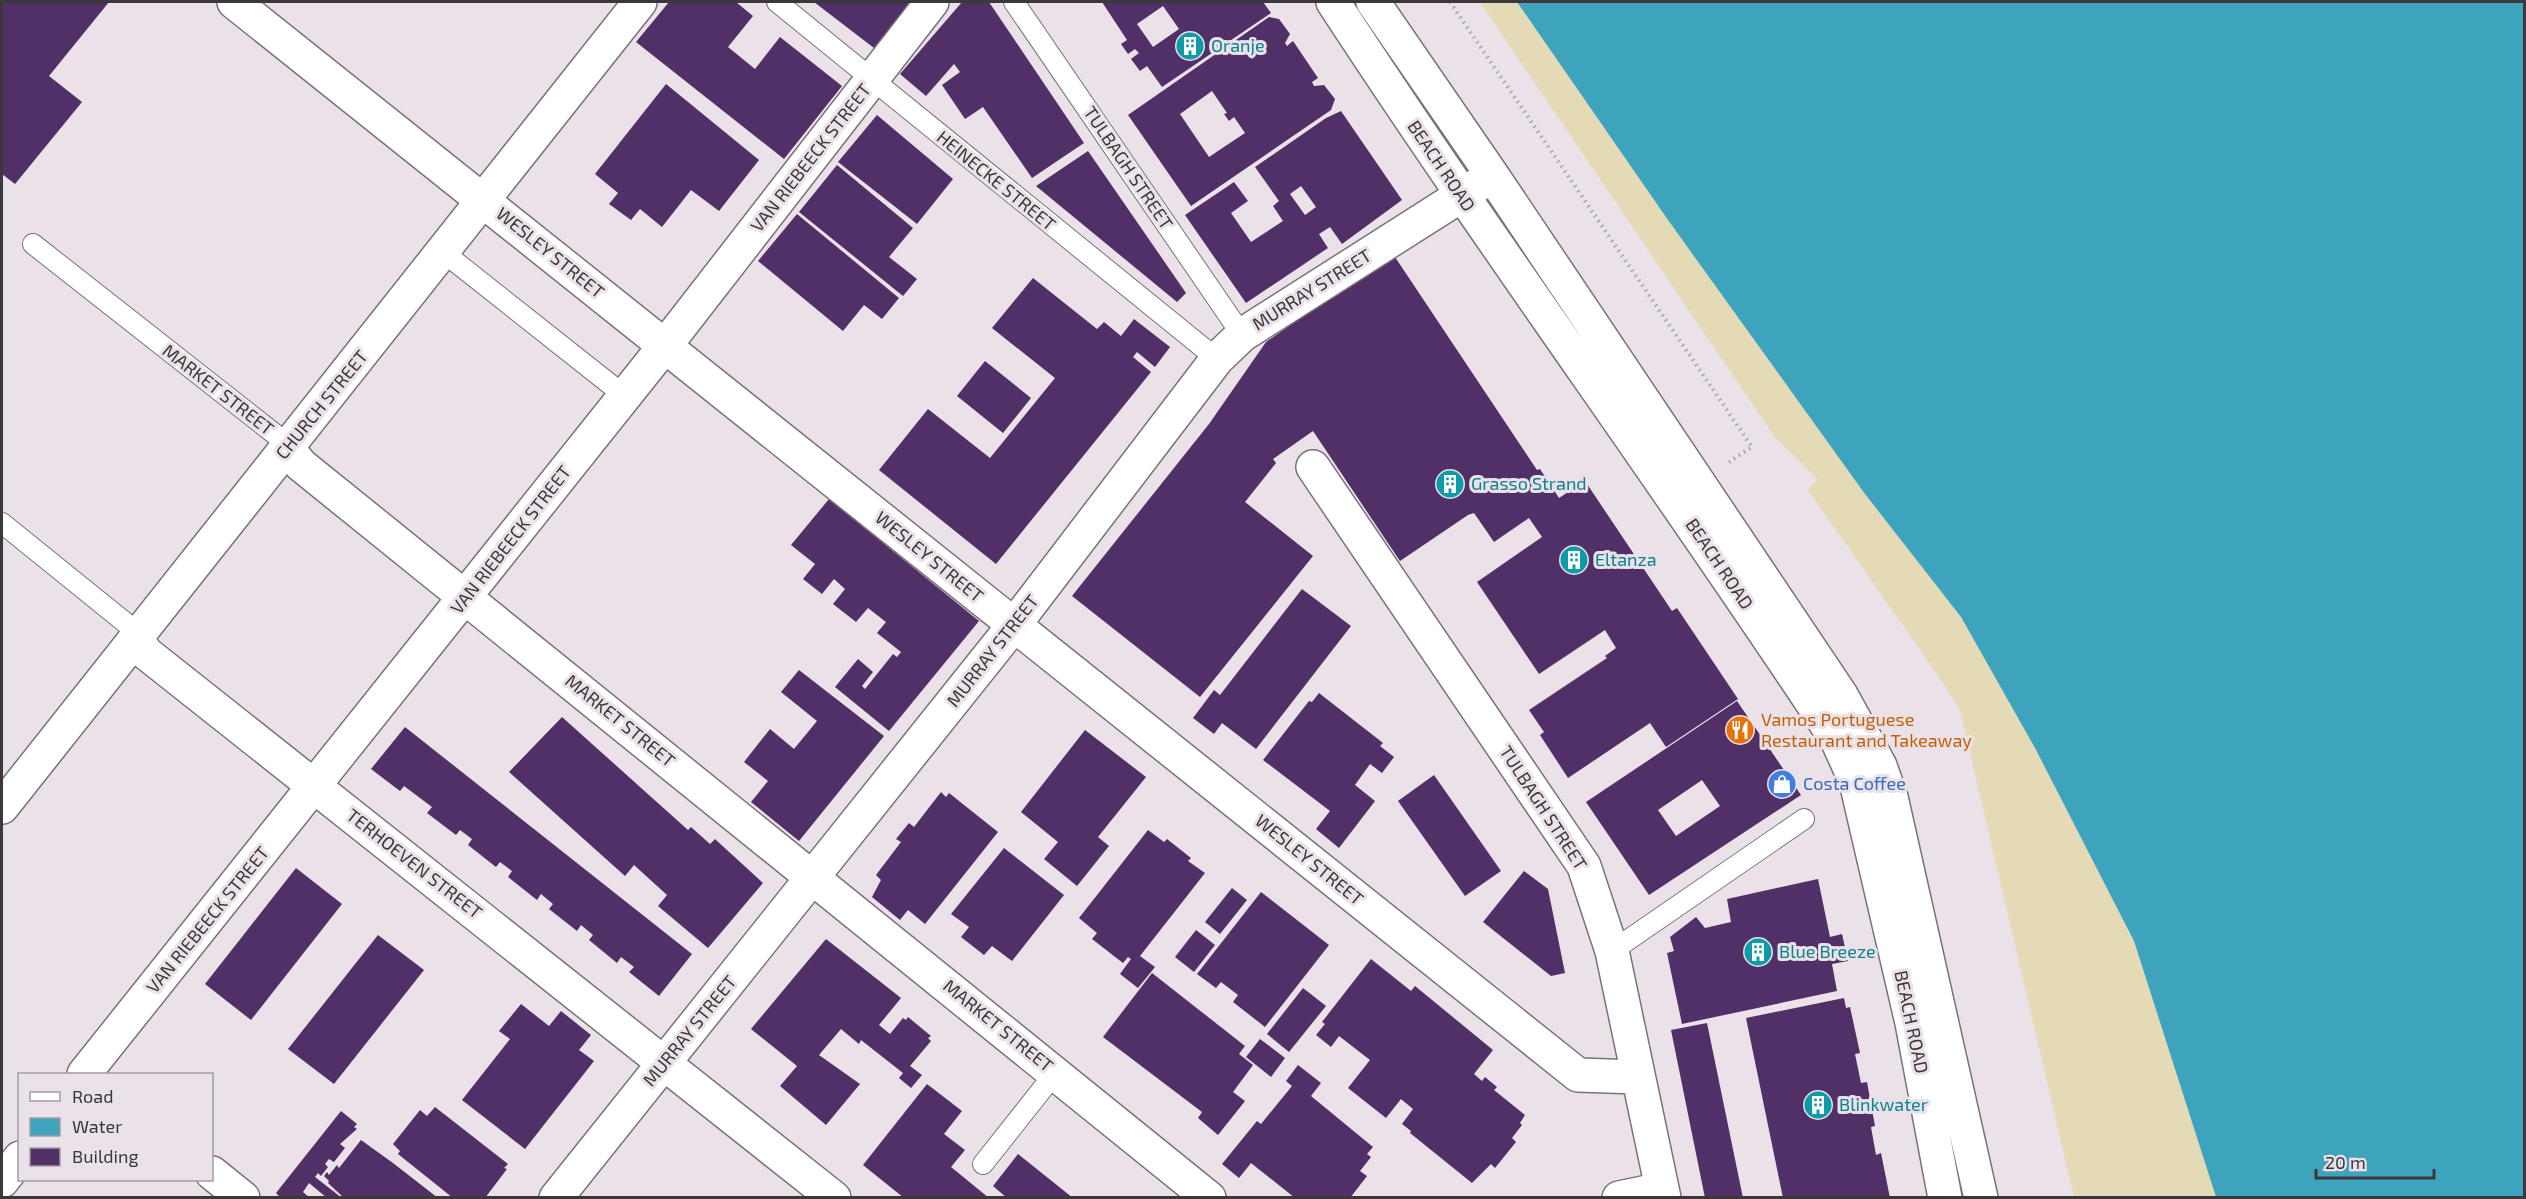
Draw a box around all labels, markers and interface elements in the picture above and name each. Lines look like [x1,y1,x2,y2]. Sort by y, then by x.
building icon: Oranje [1174,30,1206,62]
place label: Oranje [1211,34,1265,56]
street label: VAN RIEBEECK STREET [745,78,875,236]
street label: TULBAGH STREET [1080,102,1178,234]
street label: BEACH ROAD [1403,116,1480,215]
street label: HEINECKE STREET [933,126,1061,235]
street label: WESLEY STREET [492,202,610,303]
street label: MURRAY STREET [1248,243,1376,335]
street label: MARKET STREET [159,339,279,440]
street label: CHURCH STREET [271,345,372,463]
street label: VAN RIEBEECK STREET [445,460,575,618]
building icon: Grasso Strand [1434,468,1466,500]
place label: Grasso Strand [1471,472,1587,494]
street label: WESLEY STREET [871,506,989,607]
street label: BEACH ROAD [1681,514,1758,613]
building icon: Eltanza [1558,544,1590,576]
place label: Eltanza [1595,548,1657,570]
street label: MURRAY STREET [942,589,1043,711]
street label: MARKET STREET [561,669,680,772]
place label: Vamos Portuguese Restaurant and Takeaway [1761,708,1972,751]
restaurant icon: Vamos Portuguese Restaurant and Takeaway [1724,714,1756,746]
street label: TULBAGH STREET [1496,741,1592,874]
shop icon: Costa Coffee [1766,768,1798,800]
place label: Costa Coffee [1803,772,1906,794]
street label: TERHOEVEN STREET [343,803,487,923]
street label: WESLEY STREET [1251,809,1369,910]
street label: VAN RIEBEECK STREET [141,841,274,997]
building icon: Blue Breeze [1742,936,1774,968]
place label: Blue Breeze [1779,940,1876,962]
street label: BEACH ROAD [1890,968,1934,1075]
street label: MURRAY STREET [638,970,741,1090]
street label: MARKET STREET [939,974,1058,1077]
legend [18,1073,213,1181]
text: Road [72,1085,113,1107]
building icon: Blinkwater [1802,1089,1834,1121]
place label: Blinkwater [1839,1093,1928,1115]
text: Water [72,1115,122,1137]
scale bar [2316,1142,2434,1180]
text: Building [72,1145,139,1167]
text: 20 m [2325,1151,2366,1173]

